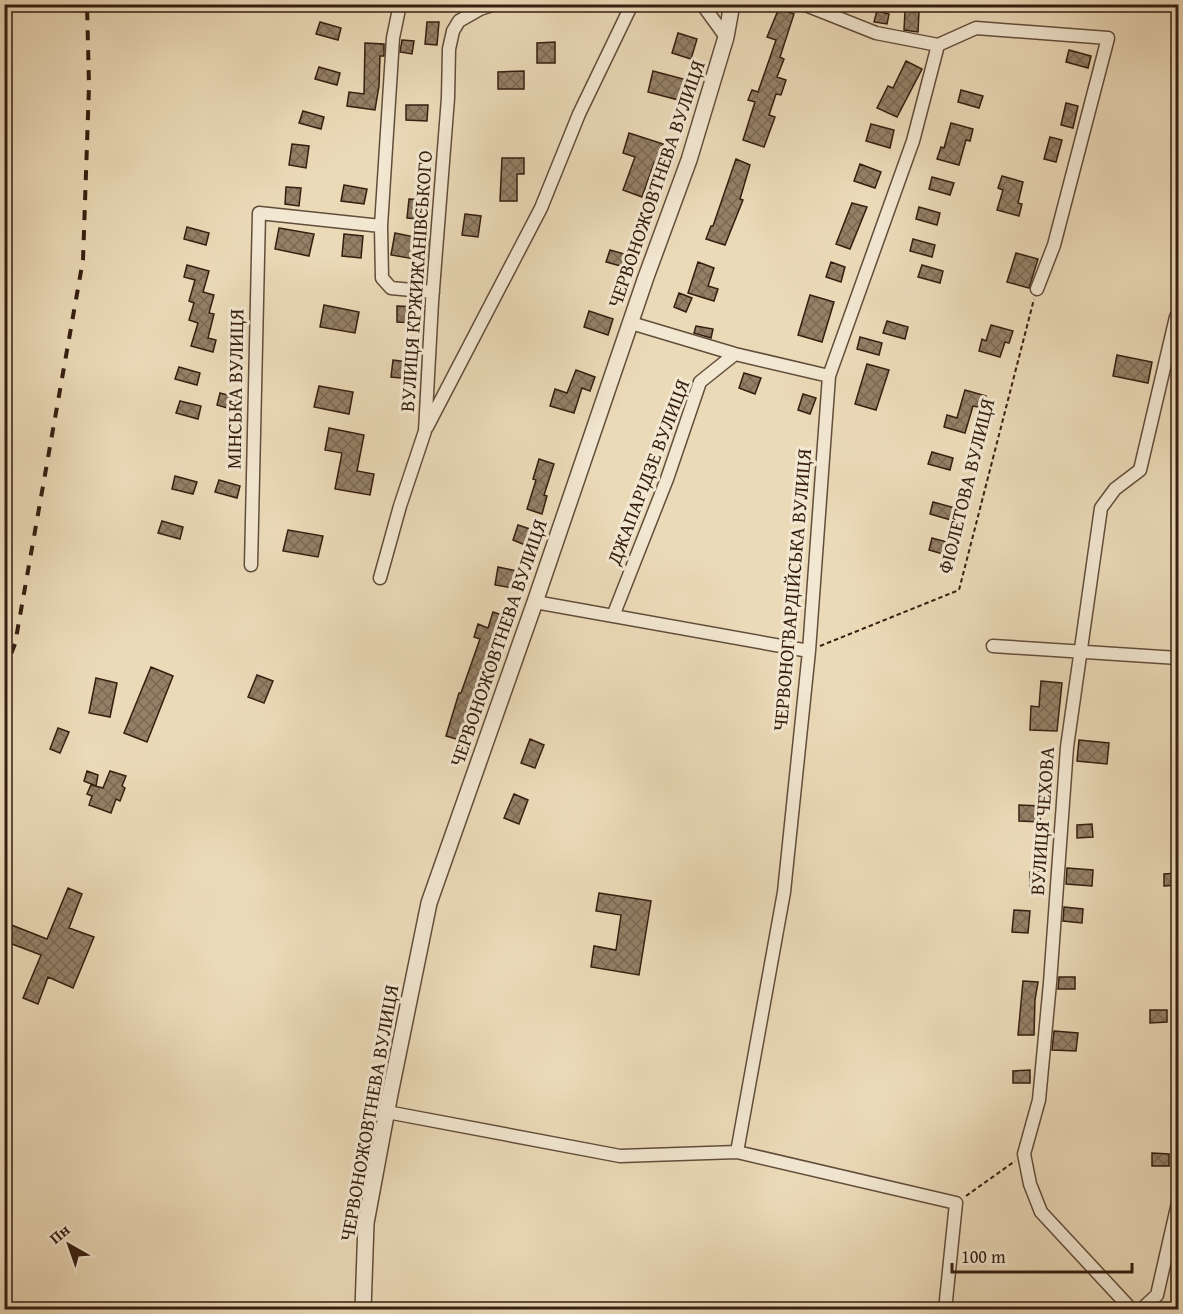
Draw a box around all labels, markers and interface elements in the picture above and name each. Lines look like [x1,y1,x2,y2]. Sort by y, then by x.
street label: ЧЕРВОНОЖОВТНЕВА ВУЛИЦЯ [599,56,712,311]
street label: ВУЛИЦЯ КРЖИЖАНІВСЬКОГО [392,149,439,413]
street label: МІНСЬКА ВУЛИЦЯ [219,308,250,469]
street label: ДЖАПАРІДЗЕ ВУЛИЦЯ [598,375,696,570]
street label: ФІОЛЕТОВА ВУЛИЦЯ [930,395,1001,577]
street label: ЧЕРВОНОГВАРДІЙСЬКА ВУЛИЦЯ [765,447,818,732]
street label: ЧЕРВОНОЖОВТНЕВА ВУЛИЦЯ [441,515,554,770]
street label: ВУЛИЦЯ ЧЕХОВА [1022,746,1061,896]
street label: ЧЕРВОНОЖОВТНЕВА ВУЛИЦЯ [332,982,405,1243]
north arrow [39,1215,99,1275]
text: Пн [44,1218,75,1249]
scale bar [952,1236,1132,1274]
text: 100 m [961,1243,1006,1270]

